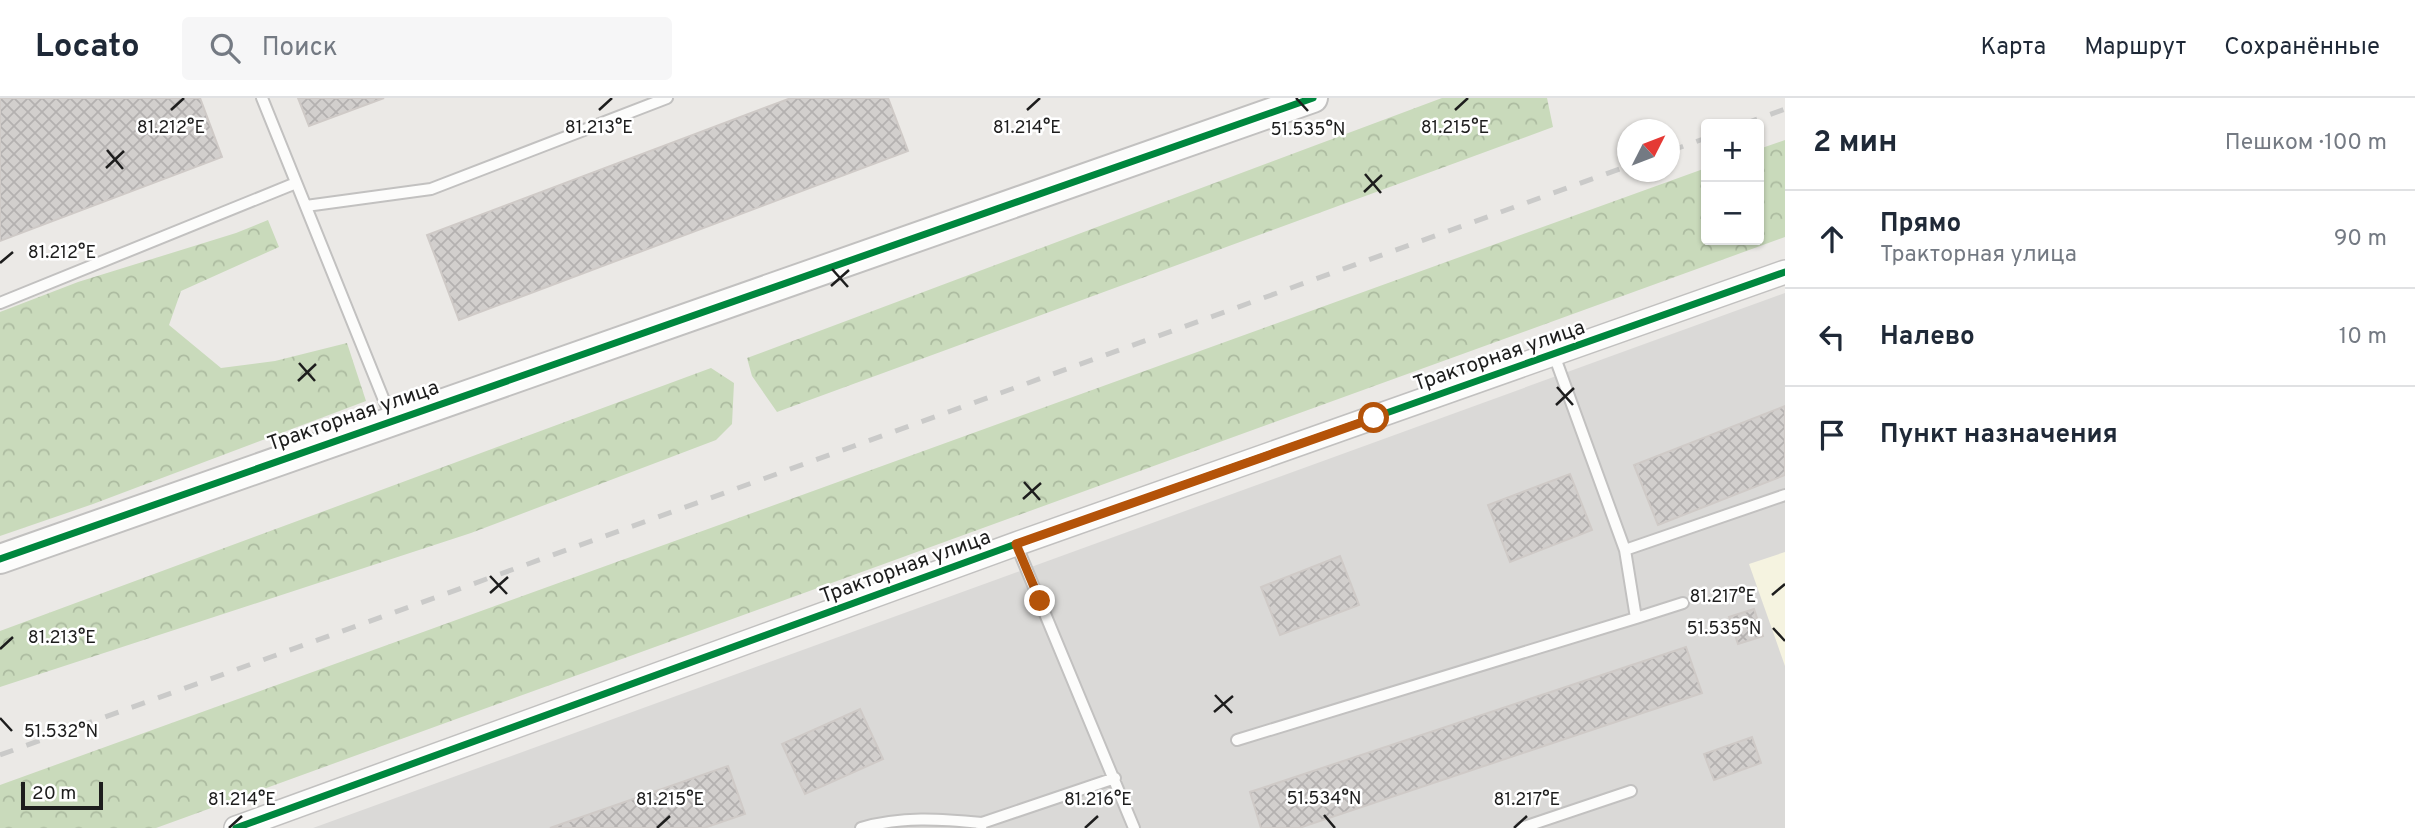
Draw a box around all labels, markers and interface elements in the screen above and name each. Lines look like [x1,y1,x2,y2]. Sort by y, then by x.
search box [182,17,672,80]
text: Locato [35,27,140,69]
icon: search [206,29,244,67]
text: Поиск [262,32,338,65]
text: Карта [1980,33,2046,63]
text: Маршрут [2084,33,2186,63]
text: Сохранённые [2224,33,2380,63]
text: 81.212°E [137,117,205,140]
text: 81.213°E [565,117,633,140]
text: 81.214°E [993,117,1061,140]
text: 81.215°E [1421,117,1489,140]
text: 51.535°N [1270,119,1346,142]
north arrow [1617,119,1680,182]
map controls [1701,119,1764,245]
button: + [1701,119,1764,182]
text: 2 мин [1813,125,1897,162]
text: Пешком · 100 m [2225,129,2387,158]
button: − [1701,182,1764,245]
text: Прямо [1880,208,1961,241]
icon: ahead [1813,220,1851,258]
text: 90 m [2334,225,2387,254]
text: Тракторная улица [1880,241,2077,270]
text: 81.212°E [28,242,96,265]
street label: Тракторная улица [1410,314,1589,398]
icon: left [1813,318,1851,356]
text: Налево [1880,321,1975,354]
text: 10 m [2339,323,2387,352]
street label: Тракторная улица [264,374,443,458]
route start [1358,402,1389,433]
icon: arrive [1813,416,1851,454]
text: Пункт назначения [1880,419,2118,452]
street label: Тракторная улица [816,524,995,611]
route end [1024,585,1055,616]
text: 81.217°E [1690,586,1756,609]
text: 51.535°N [1686,618,1762,641]
text: 81.213°E [28,627,96,650]
text: 51.532°N [24,721,98,744]
scale bar [21,779,103,811]
text: 20 m [32,782,76,806]
text: 51.534°N [1286,788,1362,811]
text: 81.214°E [208,789,276,812]
text: 81.215°E [636,789,704,812]
text: 81.216°E [1064,789,1132,812]
text: 81.217°E [1494,789,1560,812]

